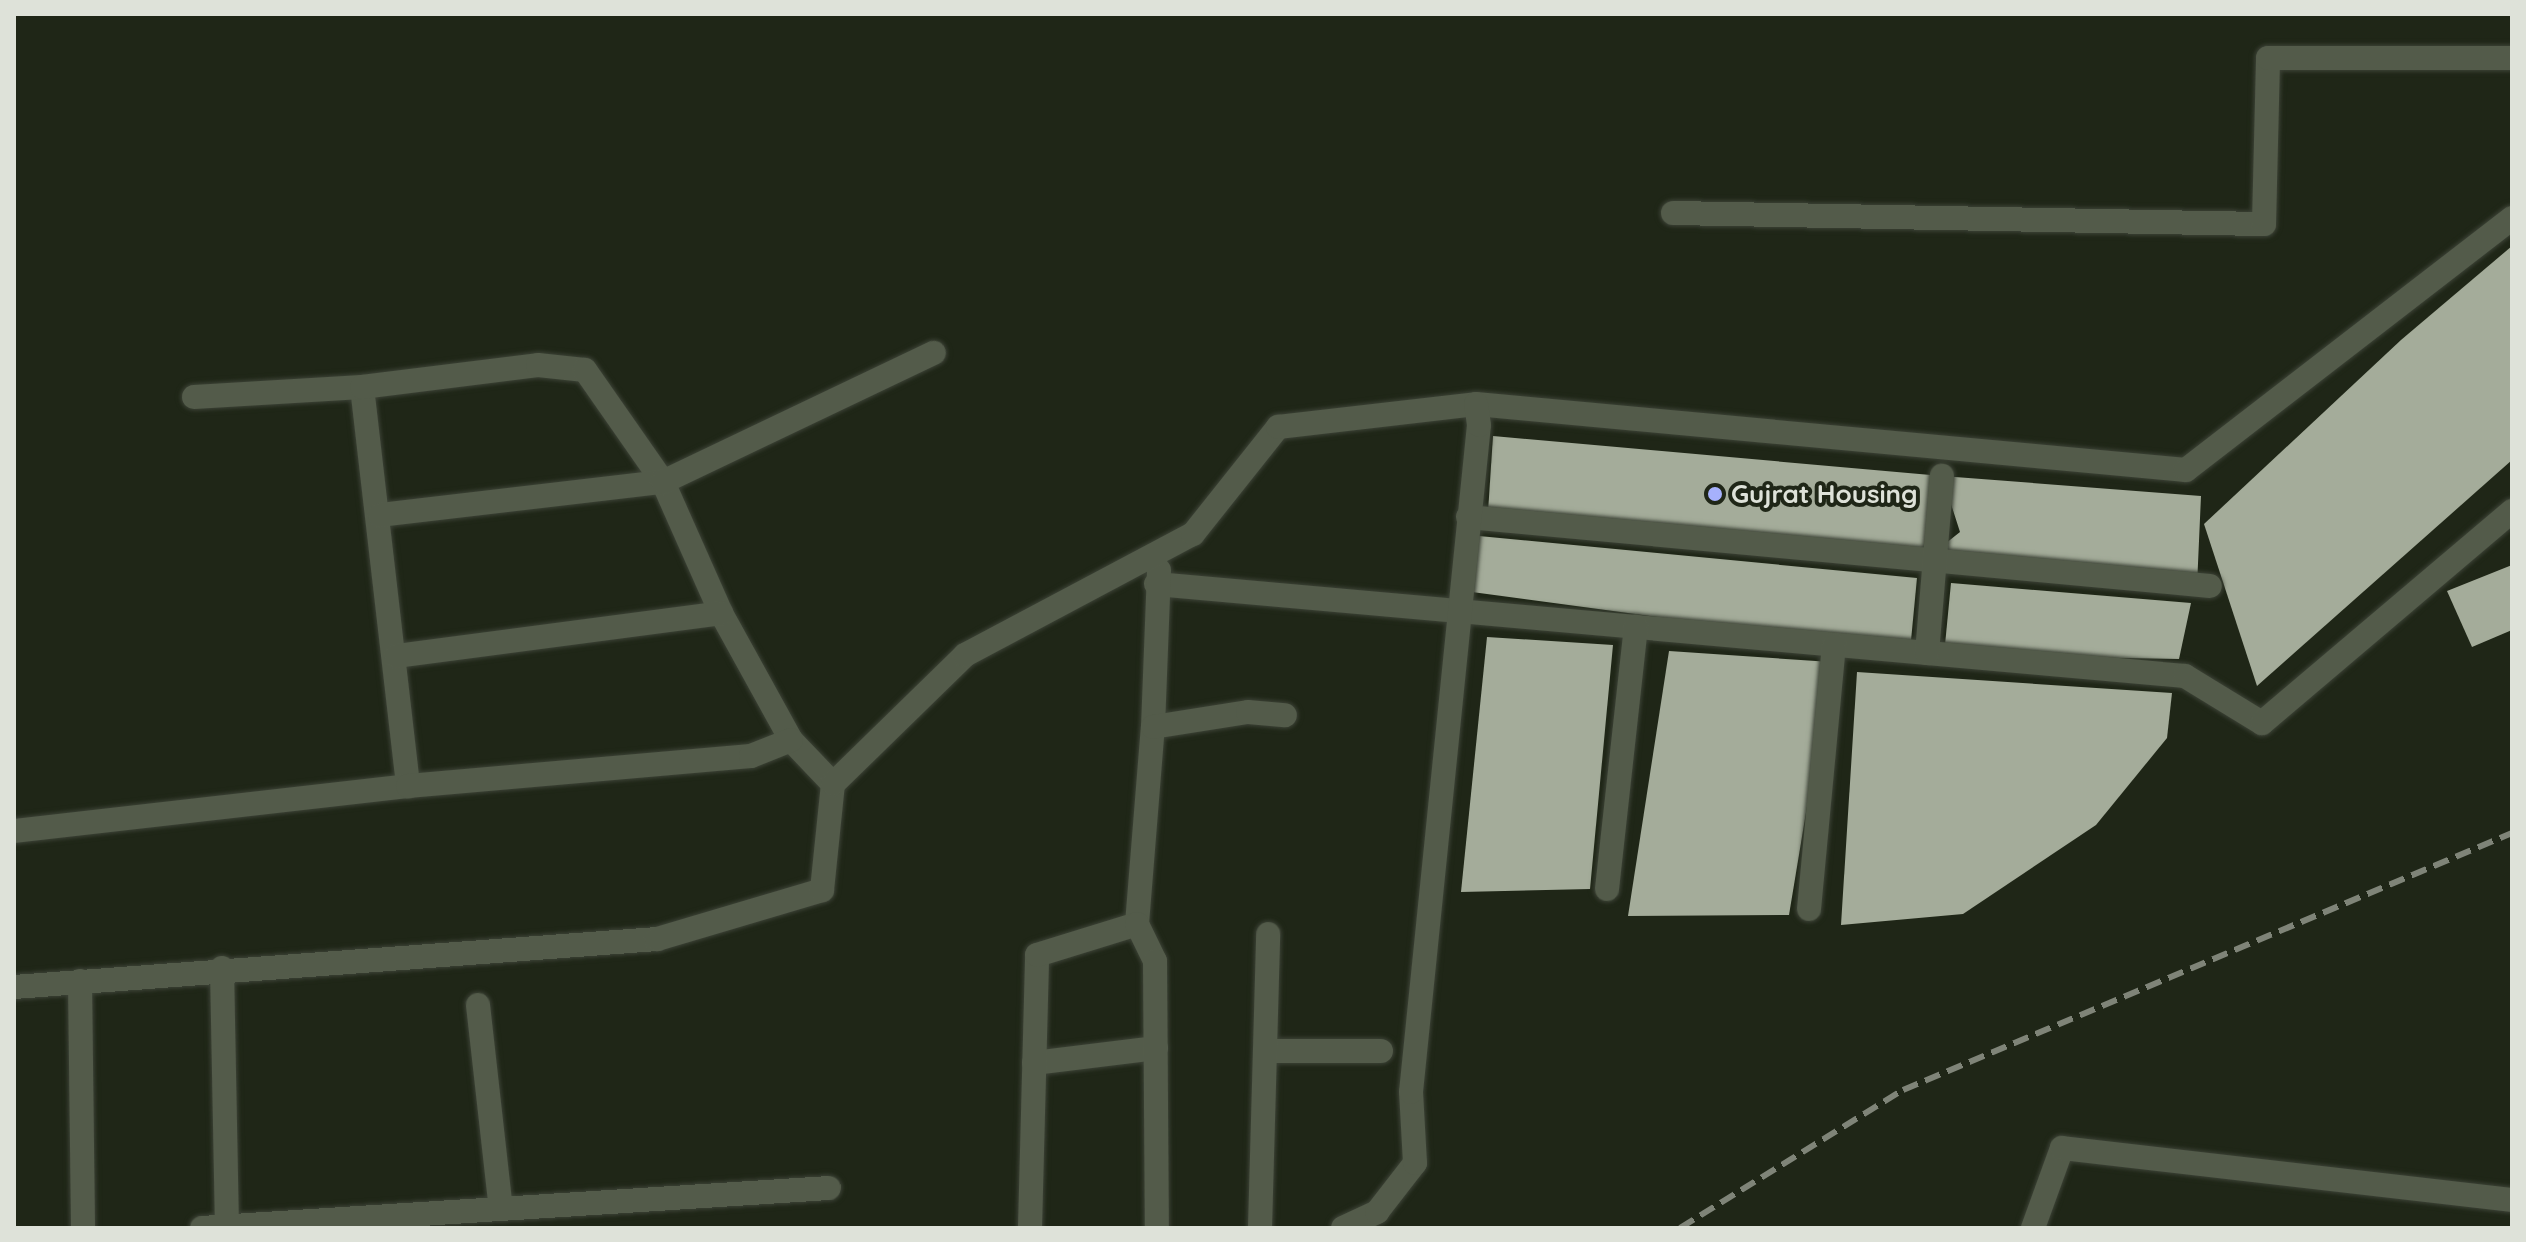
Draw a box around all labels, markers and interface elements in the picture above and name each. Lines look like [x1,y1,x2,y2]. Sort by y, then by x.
place label: Gujrat Housing [1731,478,1918,510]
marker: Gujrat Housing [1706,485,1724,503]

